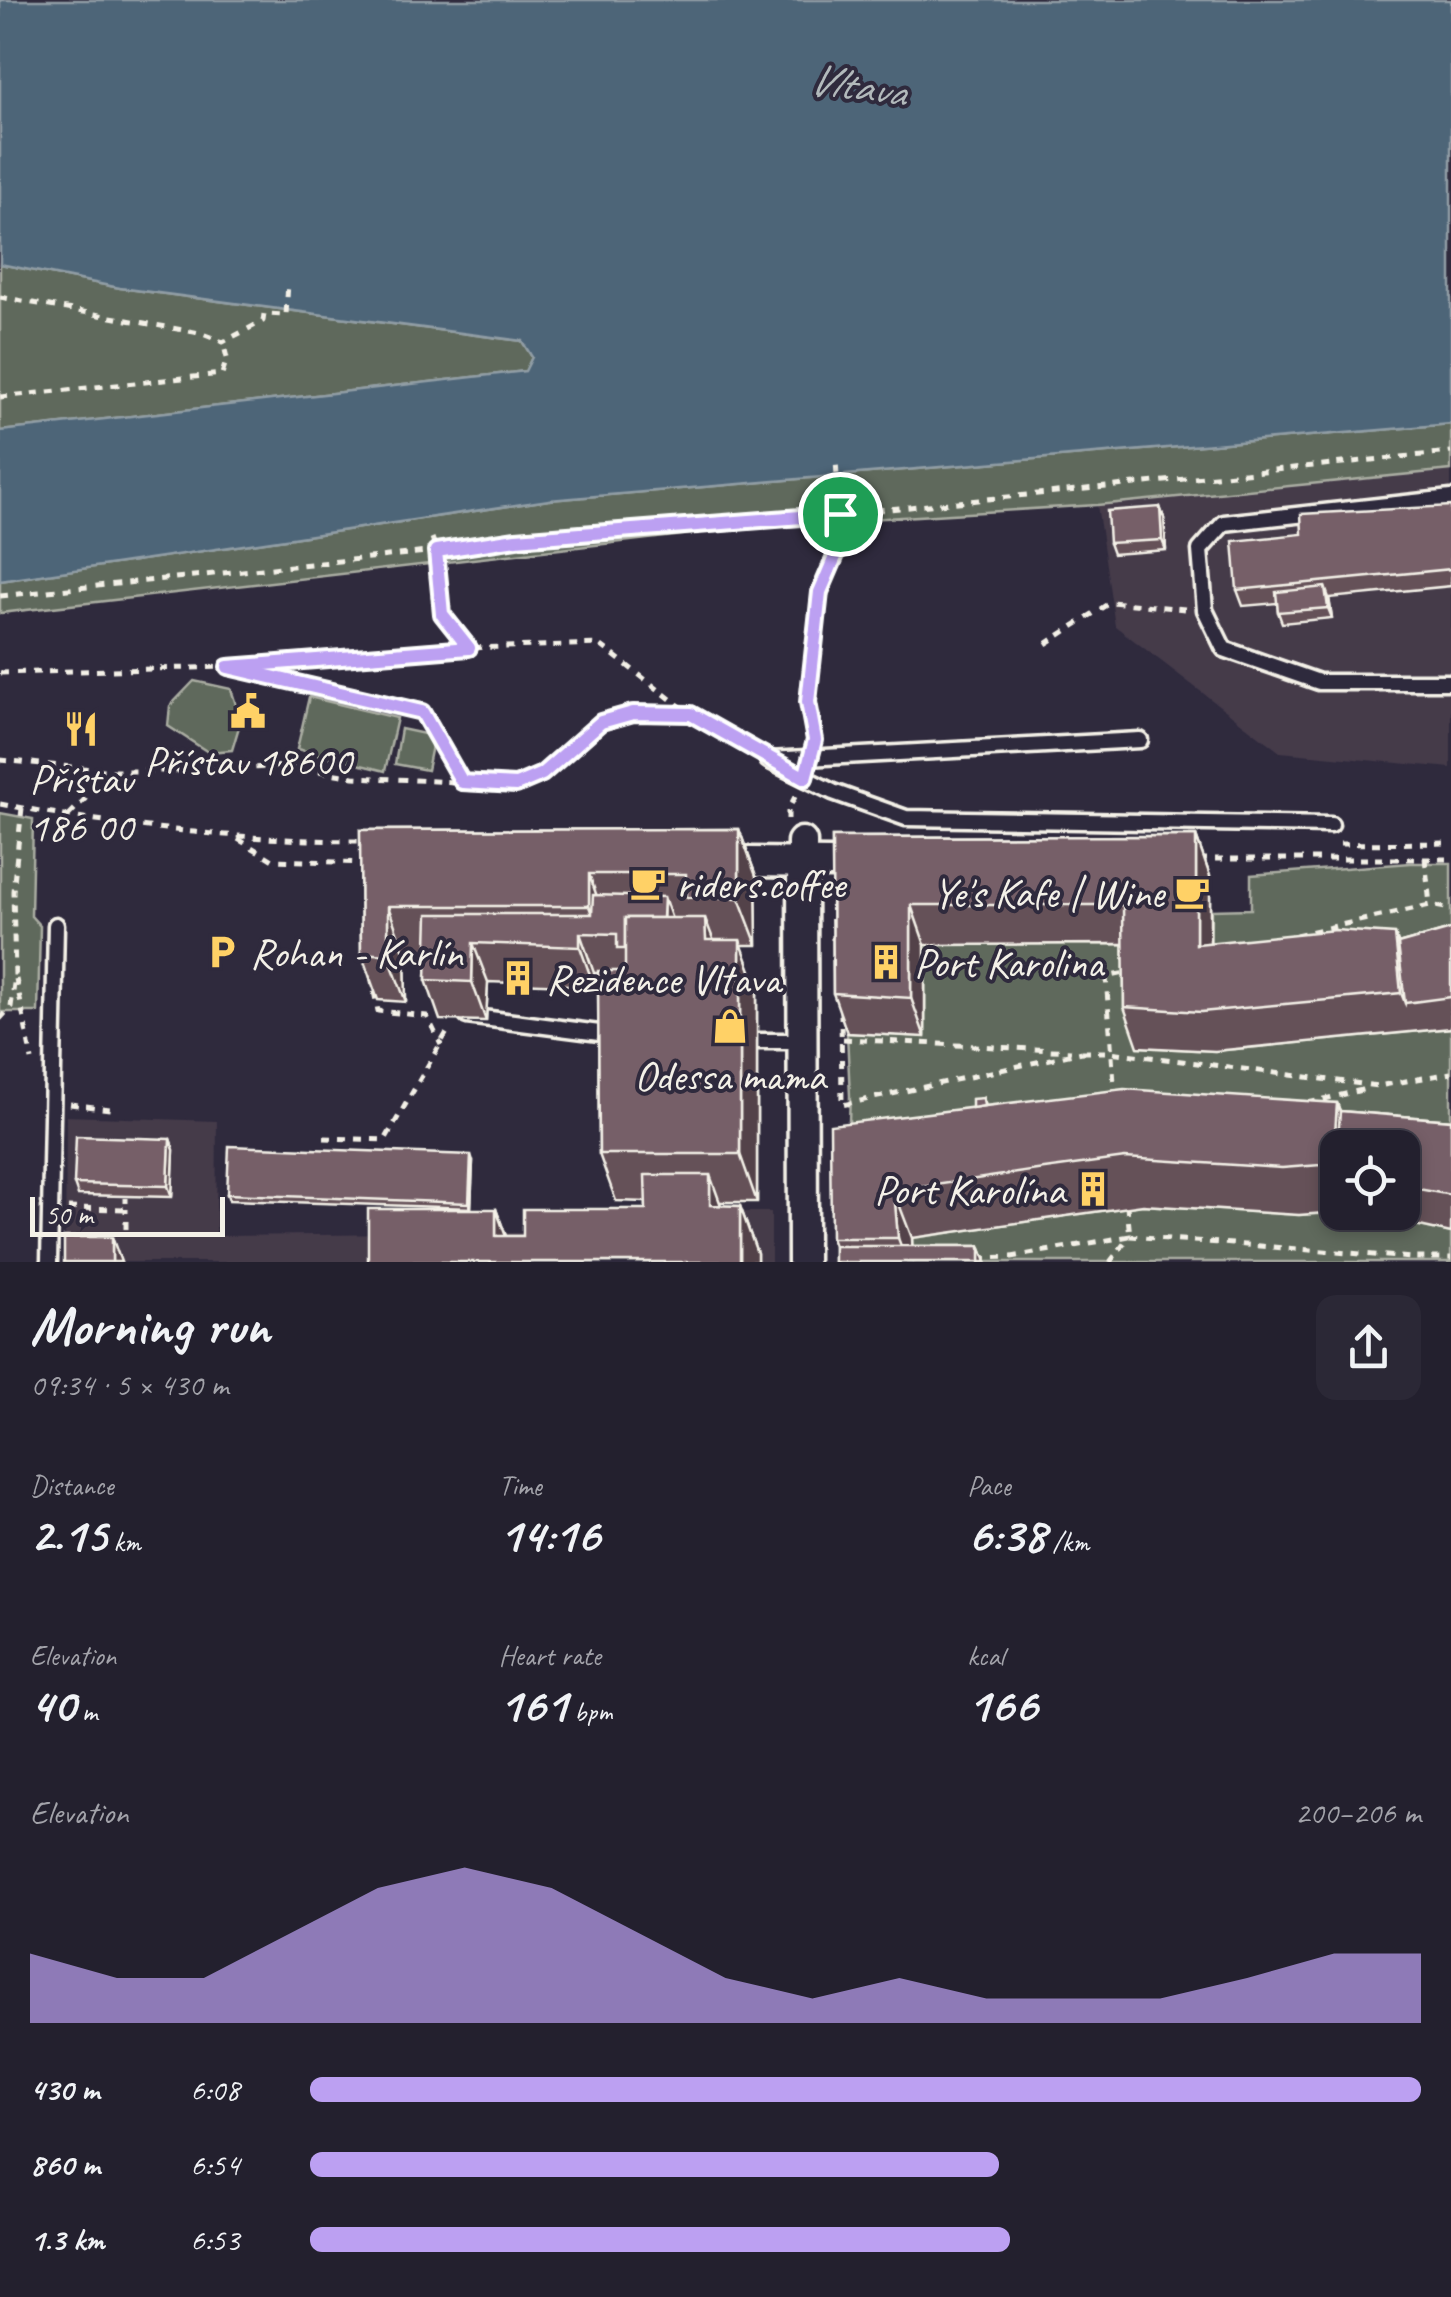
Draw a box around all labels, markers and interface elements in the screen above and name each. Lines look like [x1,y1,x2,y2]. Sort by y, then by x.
water label: Vltava [805,51,913,121]
pin [798,472,883,557]
icon: arrive [813,487,868,542]
public building icon: Přístav 18600 [229,692,267,730]
restaurant icon: Přístav 186 00 [62,710,100,748]
place label: Přístav 18600 [144,735,355,788]
place label: Přístav 186 00 [29,753,137,854]
place label: riders.coffee [676,858,847,911]
cafe icon: riders.coffee [629,864,667,902]
place label: Ye's Kafe | Wine [933,867,1166,920]
cafe icon: Ye's Kafe | Wine [1173,873,1211,911]
place label: Rohan - Karlín [250,927,464,980]
parking icon: Rohan - Karlín [203,933,241,971]
place label: Port Karolina [914,937,1106,990]
building icon: Port Karolina [867,943,905,981]
place label: Rezidence Vltava [546,953,784,1006]
building icon: Rezidence Vltava [499,959,537,997]
shop icon: Odessa mama [711,1007,749,1045]
place label: Odessa mama [634,1050,828,1103]
map controls [1320,1130,1420,1230]
button: locate [1320,1130,1420,1230]
place label: Port Karolína [874,1164,1068,1217]
building icon: Port Karolína [1074,1170,1112,1208]
scale bar [30,1192,225,1236]
text: 50 m [45,1197,93,1232]
text: Morning run [30,1291,270,1361]
button: share [1316,1295,1421,1400]
text: 09:34 · 5 × 430 m [30,1364,228,1405]
text: Distance [30,1468,114,1503]
text: Time [499,1468,542,1503]
text: Pace [967,1468,1010,1503]
text: 2.15 [30,1503,107,1566]
text: 14:16 [499,1503,600,1566]
text: 6:38 [967,1503,1046,1566]
text: km [107,1524,141,1559]
text: /km [1046,1524,1089,1559]
text: Elevation [30,1638,116,1673]
text: Heart rate [499,1638,601,1673]
text: kcal [967,1638,1004,1673]
text: 40 [30,1673,75,1736]
text: 161 [499,1673,567,1736]
text: 166 [967,1673,1037,1736]
text: m [75,1694,97,1729]
text: bpm [567,1694,612,1729]
text: Elevation [30,1792,128,1833]
text: 200–206 m [1295,1792,1421,1833]
text: 430 m [30,2069,99,2110]
text: 6:08 [190,2069,240,2110]
text: 860 m [30,2144,100,2185]
text: 6:54 [190,2144,240,2185]
text: 1.3 km [30,2219,104,2260]
text: 6:53 [190,2219,240,2260]

